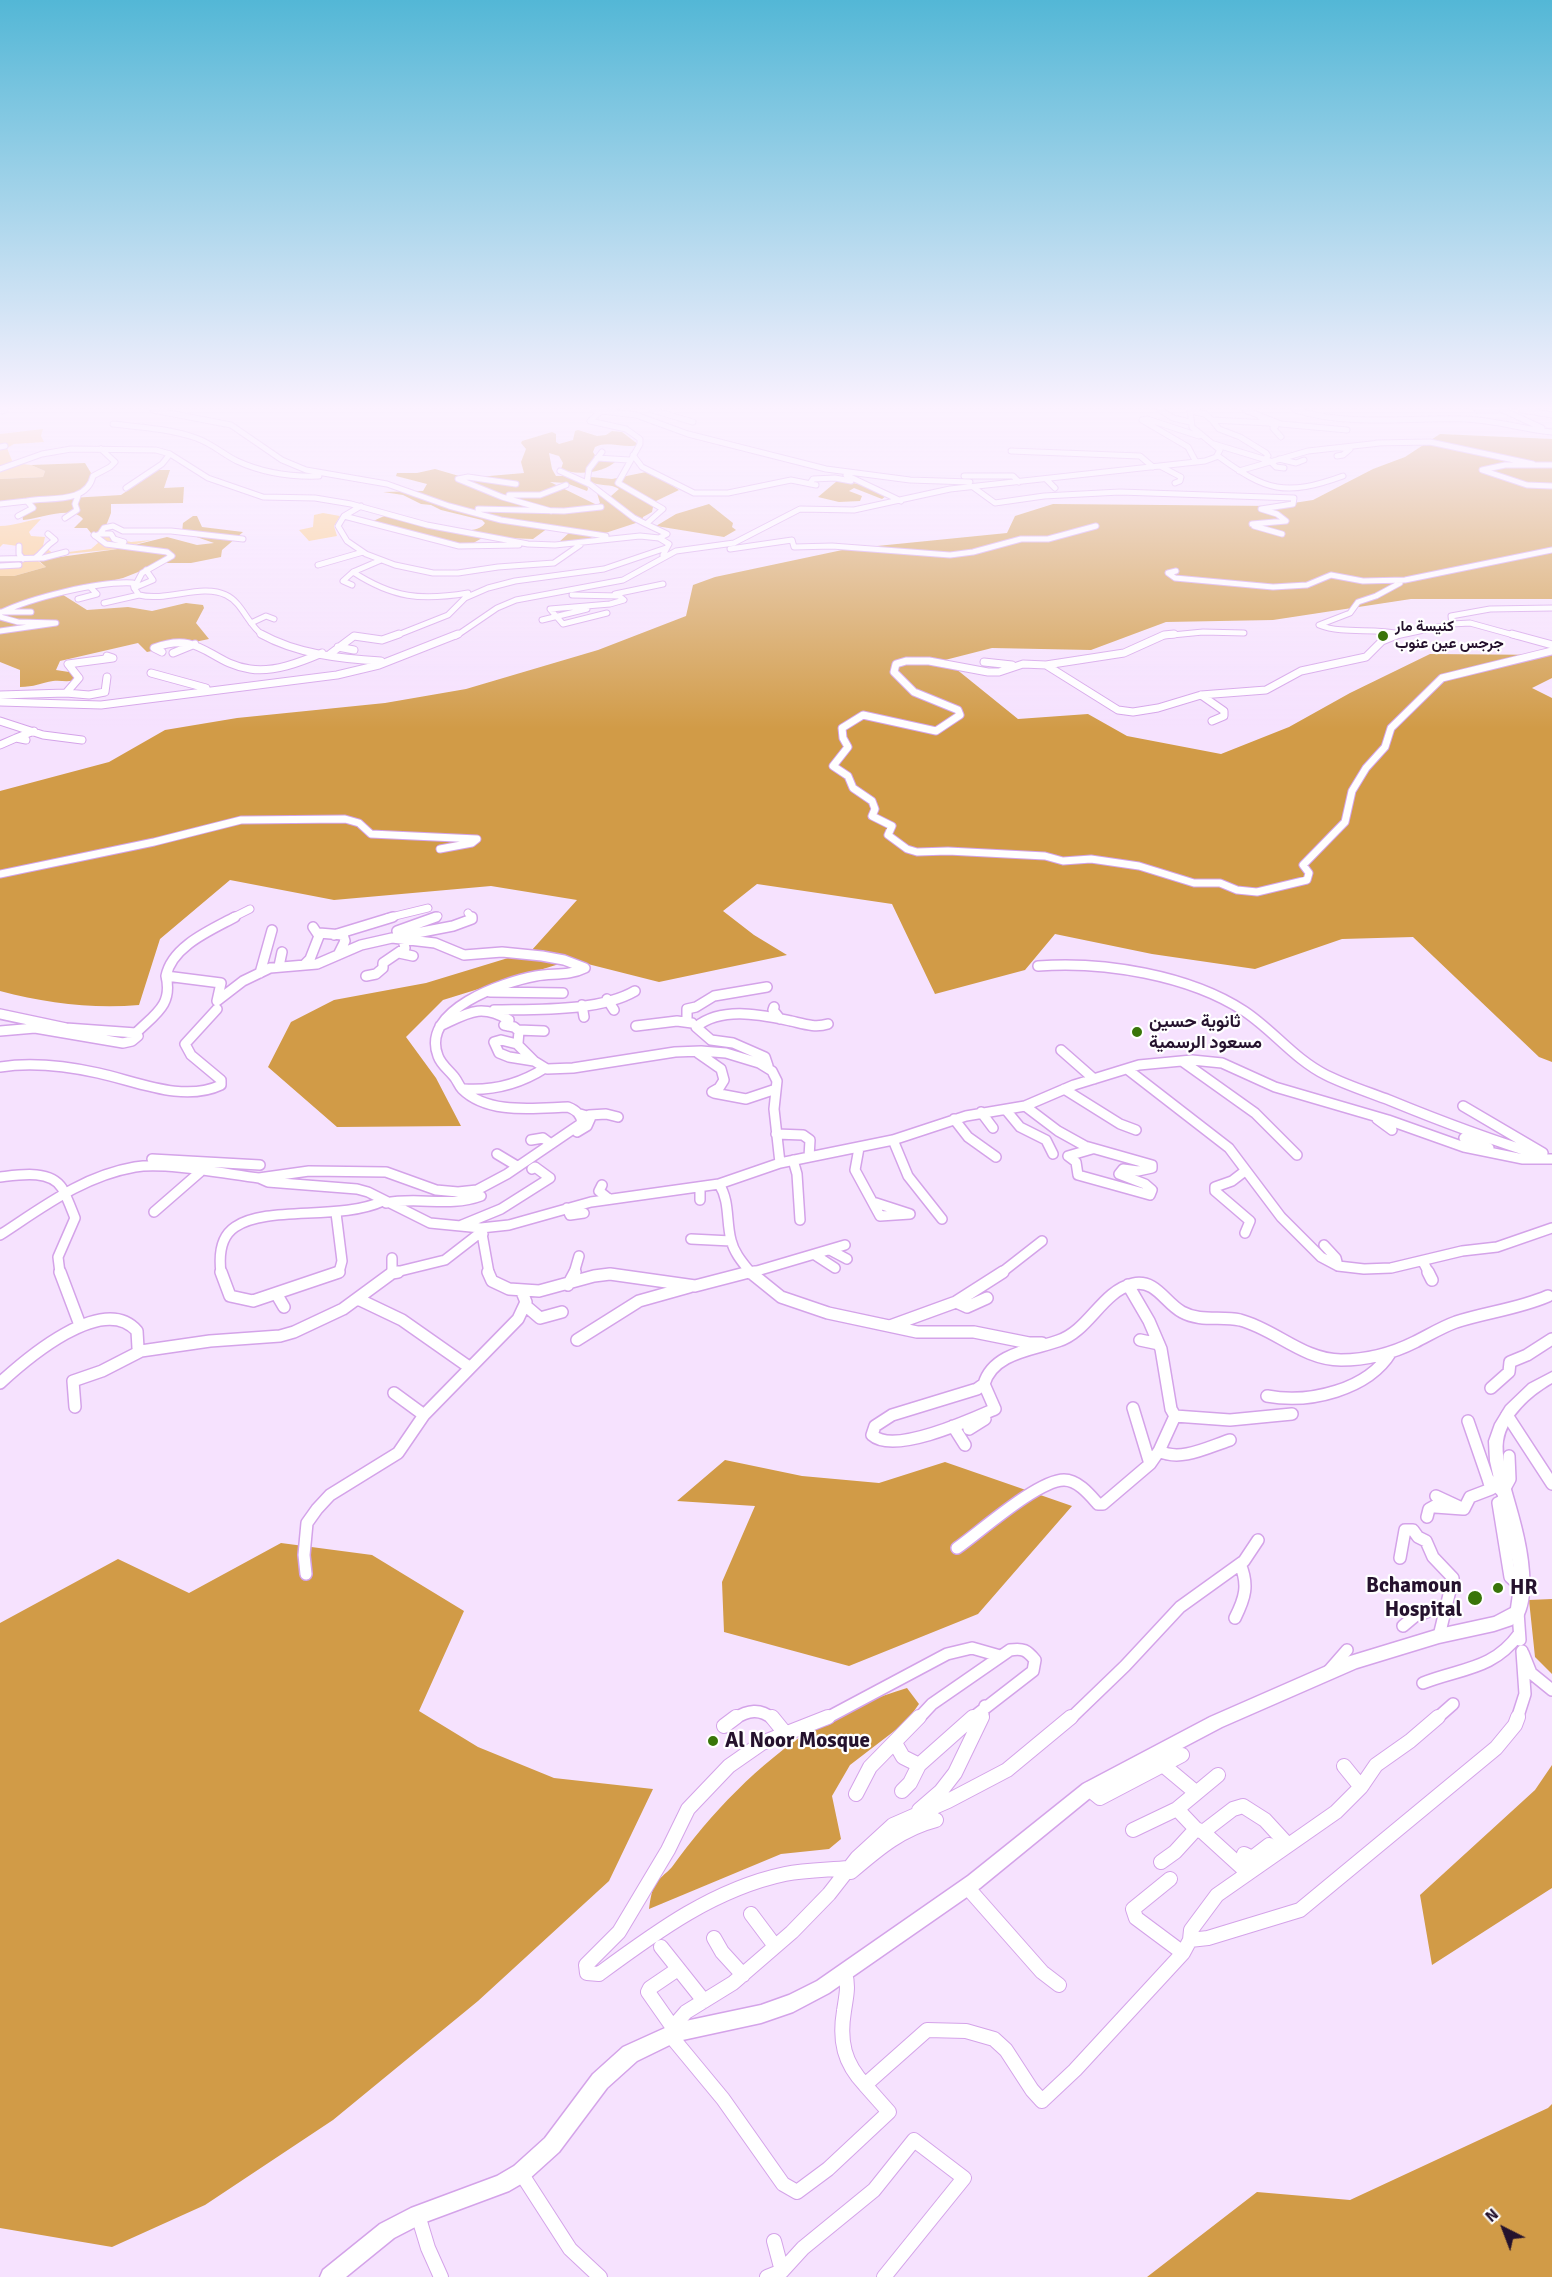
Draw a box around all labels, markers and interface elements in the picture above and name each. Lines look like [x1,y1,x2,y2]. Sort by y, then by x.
place label: كنيسة مار جرجس عين عنوب [1395,618,1504,653]
marker: كنيسة مار جرجس عين عنوب [1376,629,1390,643]
place label: ثانوية حسين مسعود الرسمية [1149,1011,1262,1054]
marker: ثانوية حسين مسعود الرسمية [1130,1025,1144,1039]
place label: Bchamoun Hospital [1366,1573,1462,1623]
place label: HR [1510,1575,1537,1601]
marker: HR [1491,1581,1505,1595]
marker: Bchamoun Hospital [1466,1589,1484,1607]
place label: Al Noor Mosque [725,1728,870,1754]
marker: Al Noor Mosque [706,1734,720,1748]
north arrow [1474,2199,1534,2259]
text: N [1481,2204,1503,2227]

